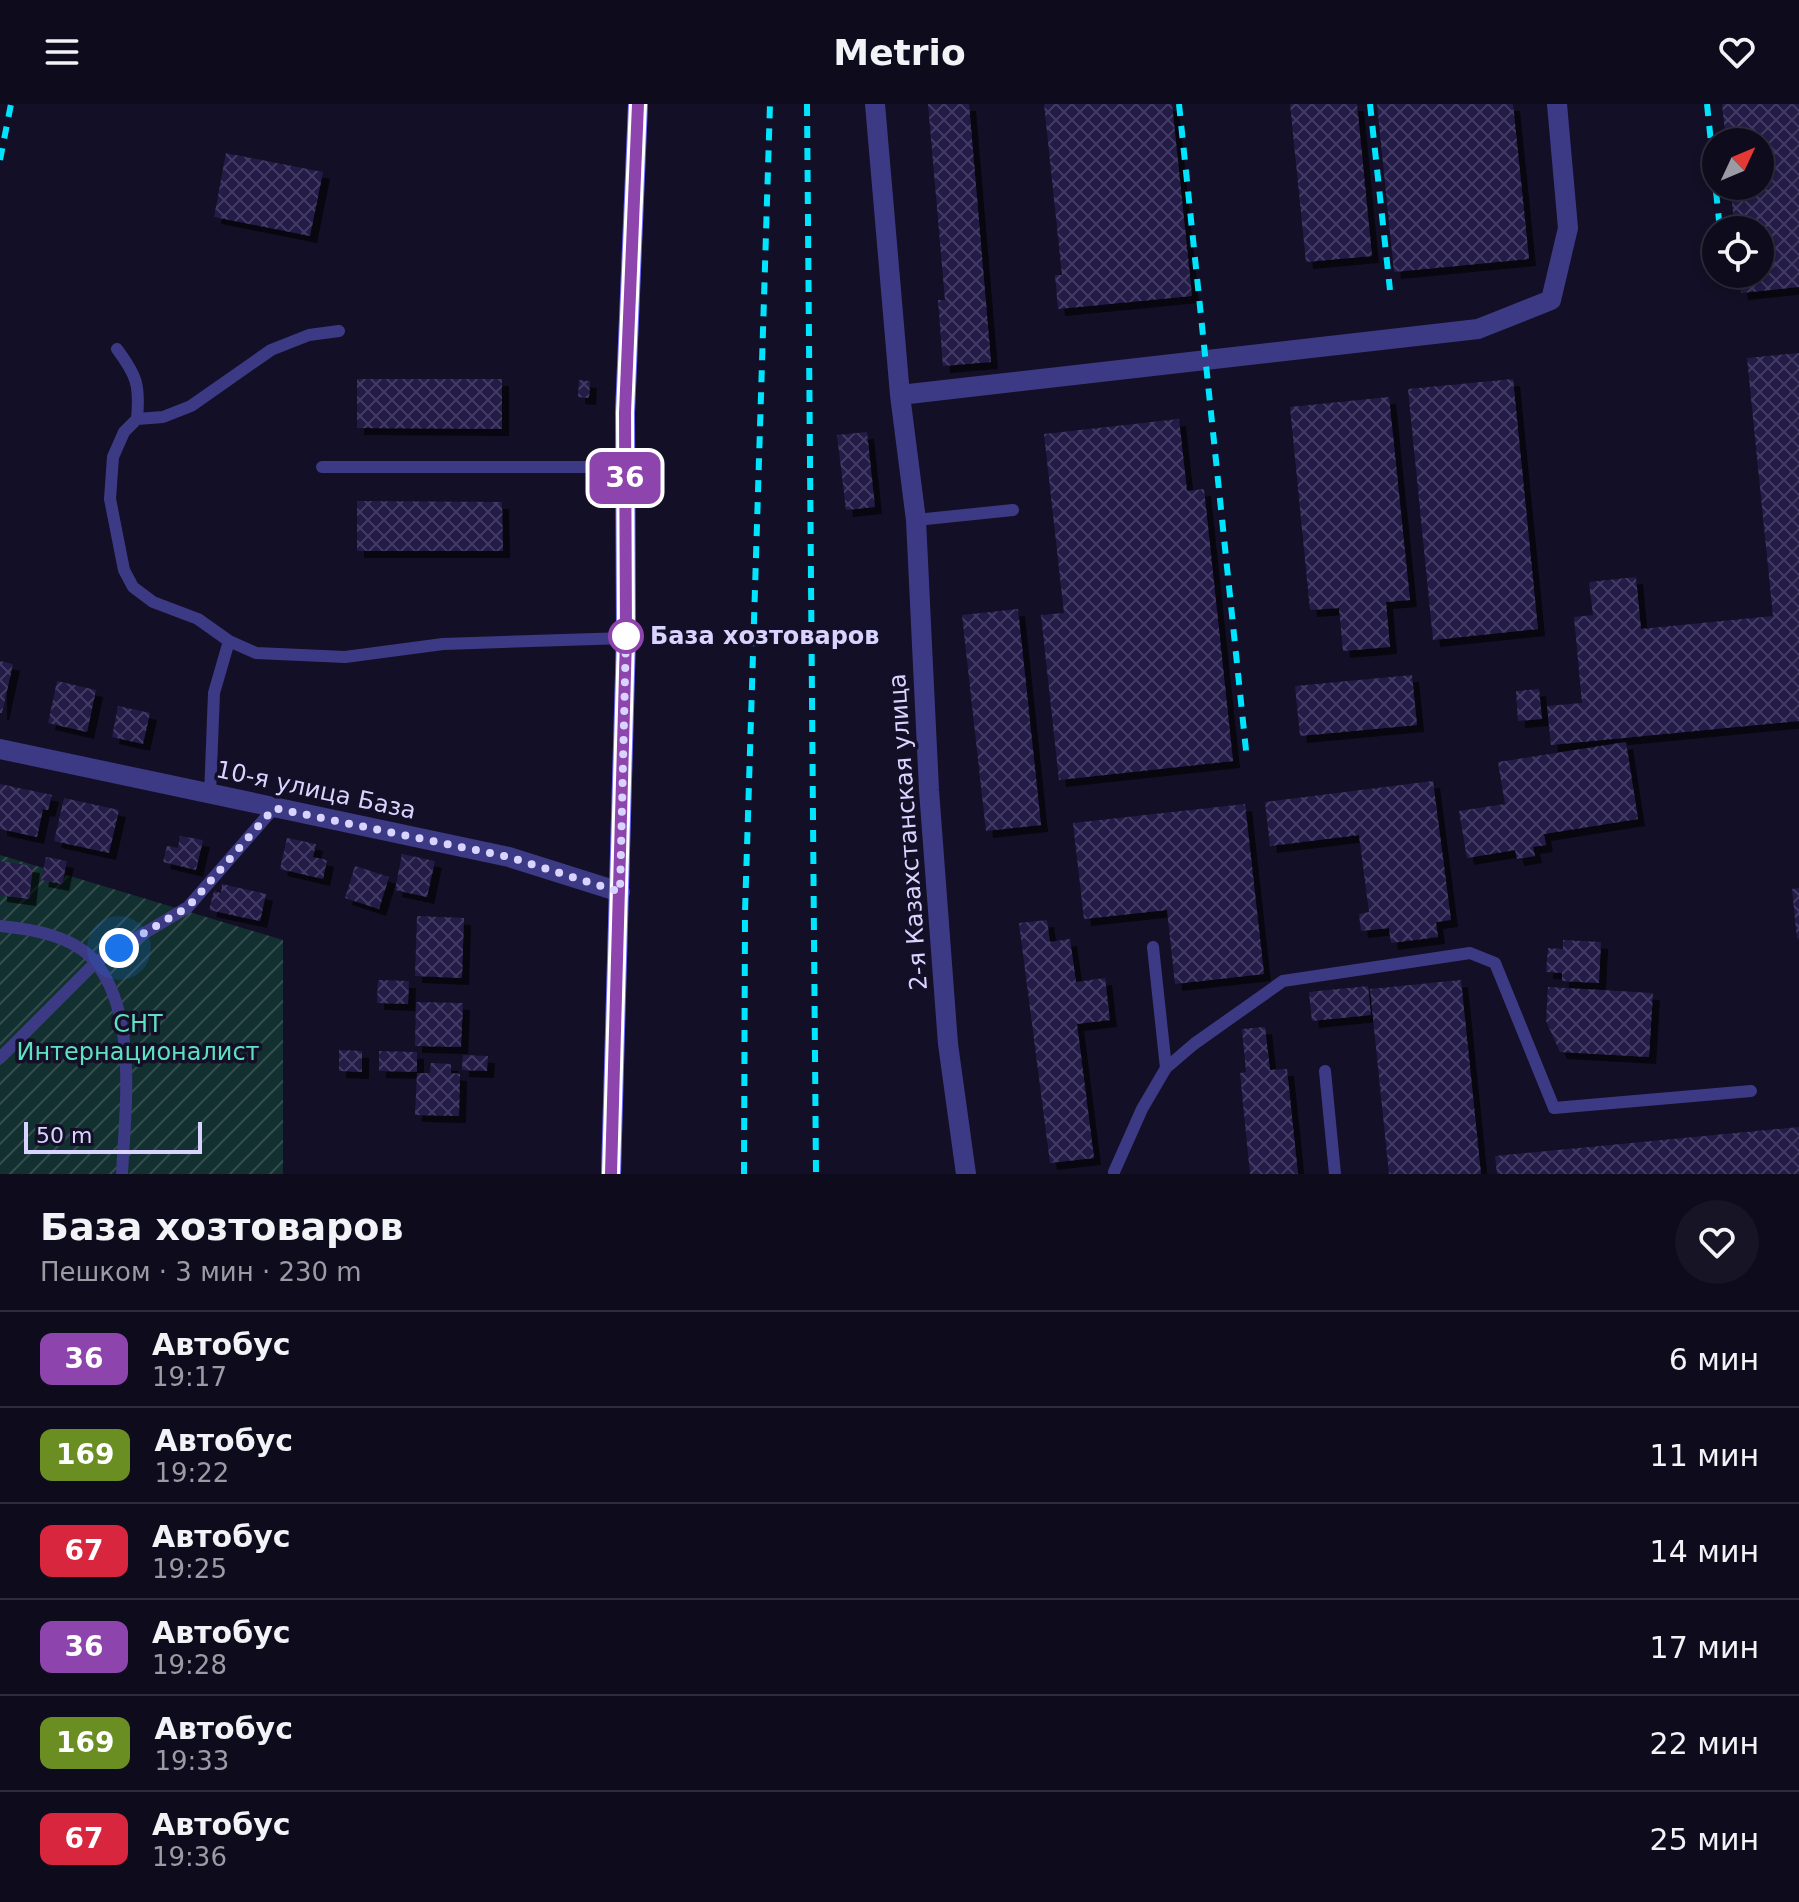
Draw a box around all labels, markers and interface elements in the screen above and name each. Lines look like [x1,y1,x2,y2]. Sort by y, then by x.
icon: menu [40,30,84,74]
icon: heart [1715,30,1759,74]
text: Metrio [833,32,966,73]
north arrow [1702,128,1774,200]
map controls [1702,128,1774,288]
button: locate [1702,216,1774,288]
line badge: 36 [589,452,661,504]
text: 36 [606,461,644,494]
marker: База хозтоваров [609,619,643,653]
place label: База хозтоваров [650,622,880,650]
street label: 2-я Казахстанская улица [883,673,933,991]
street label: 10-я улица База [213,755,419,825]
your location [99,928,139,968]
park label: СНТ Интернационалист [16,1010,260,1066]
scale bar [24,1118,202,1154]
text: 50 m [36,1123,92,1148]
button: heart [1675,1200,1759,1284]
text: База хозтоваров [40,1205,403,1249]
text: Пешком · 3 мин · 230 m [40,1257,362,1287]
text: Автобус [152,1327,291,1362]
text: 36 [65,1342,103,1375]
text: 6 мин [1669,1342,1759,1377]
text: 19:17 [152,1362,227,1392]
text: Автобус [154,1423,293,1458]
text: 169 [56,1438,114,1471]
text: 11 мин [1650,1438,1759,1473]
text: 19:22 [154,1458,229,1488]
text: Автобус [152,1519,291,1554]
text: 67 [65,1534,103,1567]
text: 14 мин [1650,1534,1759,1569]
text: 19:25 [152,1554,227,1584]
text: Автобус [152,1615,291,1650]
text: 36 [65,1630,103,1663]
text: 17 мин [1650,1630,1759,1665]
text: 19:28 [152,1650,227,1680]
text: Автобус [154,1711,293,1746]
text: 169 [56,1726,114,1759]
text: 22 мин [1650,1726,1759,1761]
text: 19:33 [154,1746,229,1776]
text: Автобус [152,1807,291,1842]
text: 67 [65,1822,103,1855]
text: 25 мин [1650,1822,1759,1857]
text: 19:36 [152,1842,227,1872]

